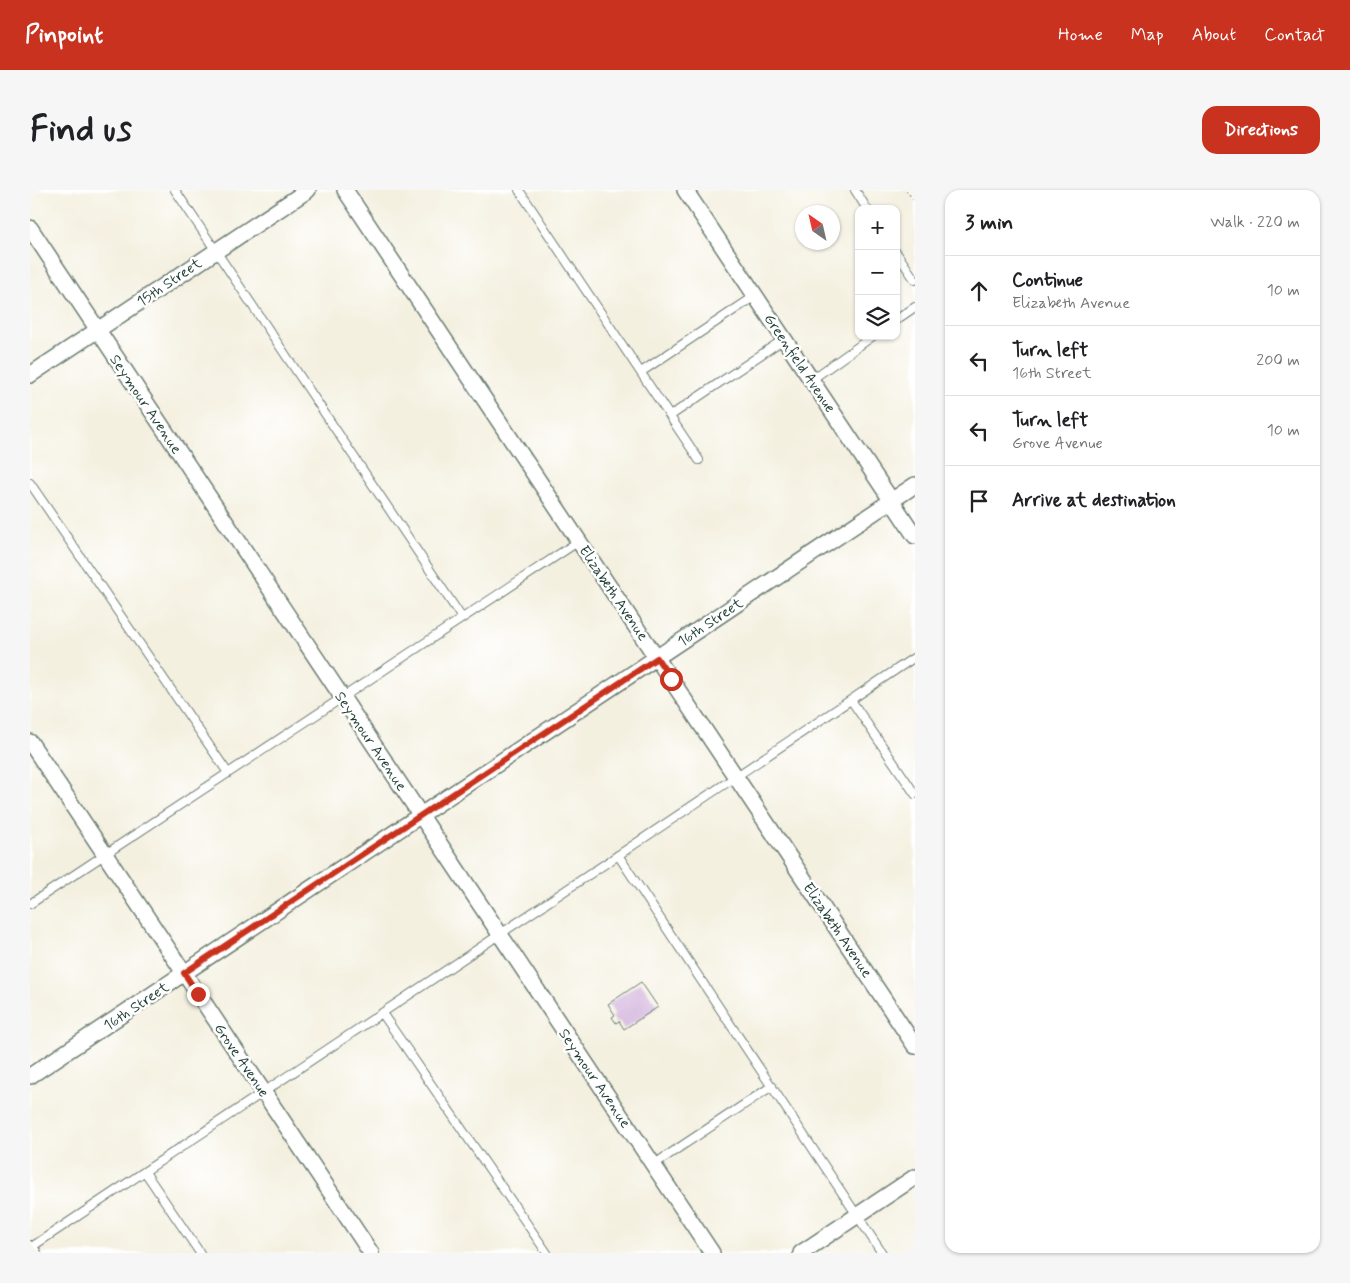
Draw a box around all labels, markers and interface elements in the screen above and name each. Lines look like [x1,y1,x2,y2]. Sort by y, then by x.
text: Pinpoint [25,20,103,51]
text: Home [1058,23,1103,47]
text: Map [1131,23,1164,47]
text: About [1192,23,1236,47]
text: Contact [1264,23,1325,47]
button: Directions [1202,106,1320,154]
text: Find us [30,107,132,153]
north arrow [795,205,840,250]
map controls [855,205,900,340]
button: + [855,205,900,250]
text: 3 min [965,209,1013,237]
text: Walk · 220 m [1210,212,1300,233]
button: − [855,250,900,295]
street label: 15th Street [133,254,206,312]
text: Continue [1012,268,1083,293]
icon: ahead [965,277,993,305]
text: 10 m [1267,280,1300,301]
text: Elizabeth Avenue [1012,293,1130,314]
button: layers [855,295,900,340]
street label: Greenfield Avenue [759,310,840,417]
text: Turn left [1012,338,1088,363]
icon: left [965,347,993,375]
text: 200 m [1256,350,1300,371]
street label: Seymour Avenue [104,351,186,458]
text: 16th Street [1012,363,1092,384]
text: Turn left [1012,408,1088,433]
icon: left [965,417,993,445]
text: 10 m [1267,420,1300,441]
text: Grove Avenue [1012,433,1103,454]
icon: arrive [965,487,993,515]
text: Arrive at destination [1012,488,1176,513]
street label: Elizabeth Avenue [574,542,652,645]
street label: 16th Street [674,594,747,652]
route start [660,668,683,691]
street label: Seymour Avenue [329,688,411,795]
street label: Elizabeth Avenue [798,879,876,982]
street label: 16th Street [100,978,173,1036]
route end [187,983,210,1006]
street label: Grove Avenue [209,1020,273,1102]
street label: Seymour Avenue [553,1025,635,1132]

